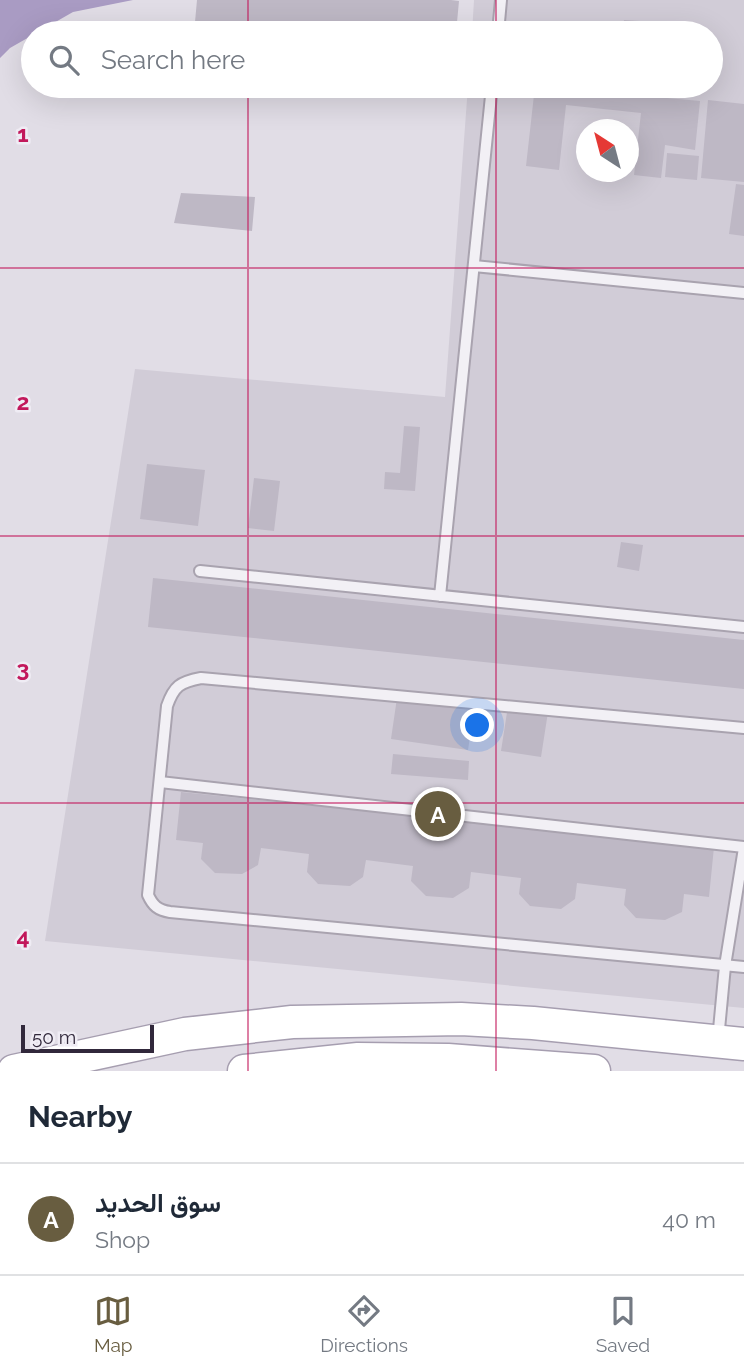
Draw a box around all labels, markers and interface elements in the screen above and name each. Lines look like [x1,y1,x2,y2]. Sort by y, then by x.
search box [21,21,723,98]
icon: search [45,41,83,79]
text: Search here [101,45,245,75]
north arrow [576,119,639,182]
text: 1 [17,120,29,147]
text: 2 [17,388,29,415]
text: 3 [17,655,29,682]
your location [460,708,494,742]
pin: A [415,788,461,840]
text: 4 [16,923,30,950]
scale bar [21,1022,154,1054]
text: 50 m [32,1026,76,1048]
text: Nearby [28,1099,132,1134]
text: سوق الحديد [95,1188,221,1218]
text: A [43,1206,59,1233]
text: 40 m [662,1206,716,1233]
text: Shop [95,1226,150,1253]
tab: Map [94,1292,133,1356]
tab: Directions [320,1292,408,1356]
tab: Saved [596,1292,650,1356]

